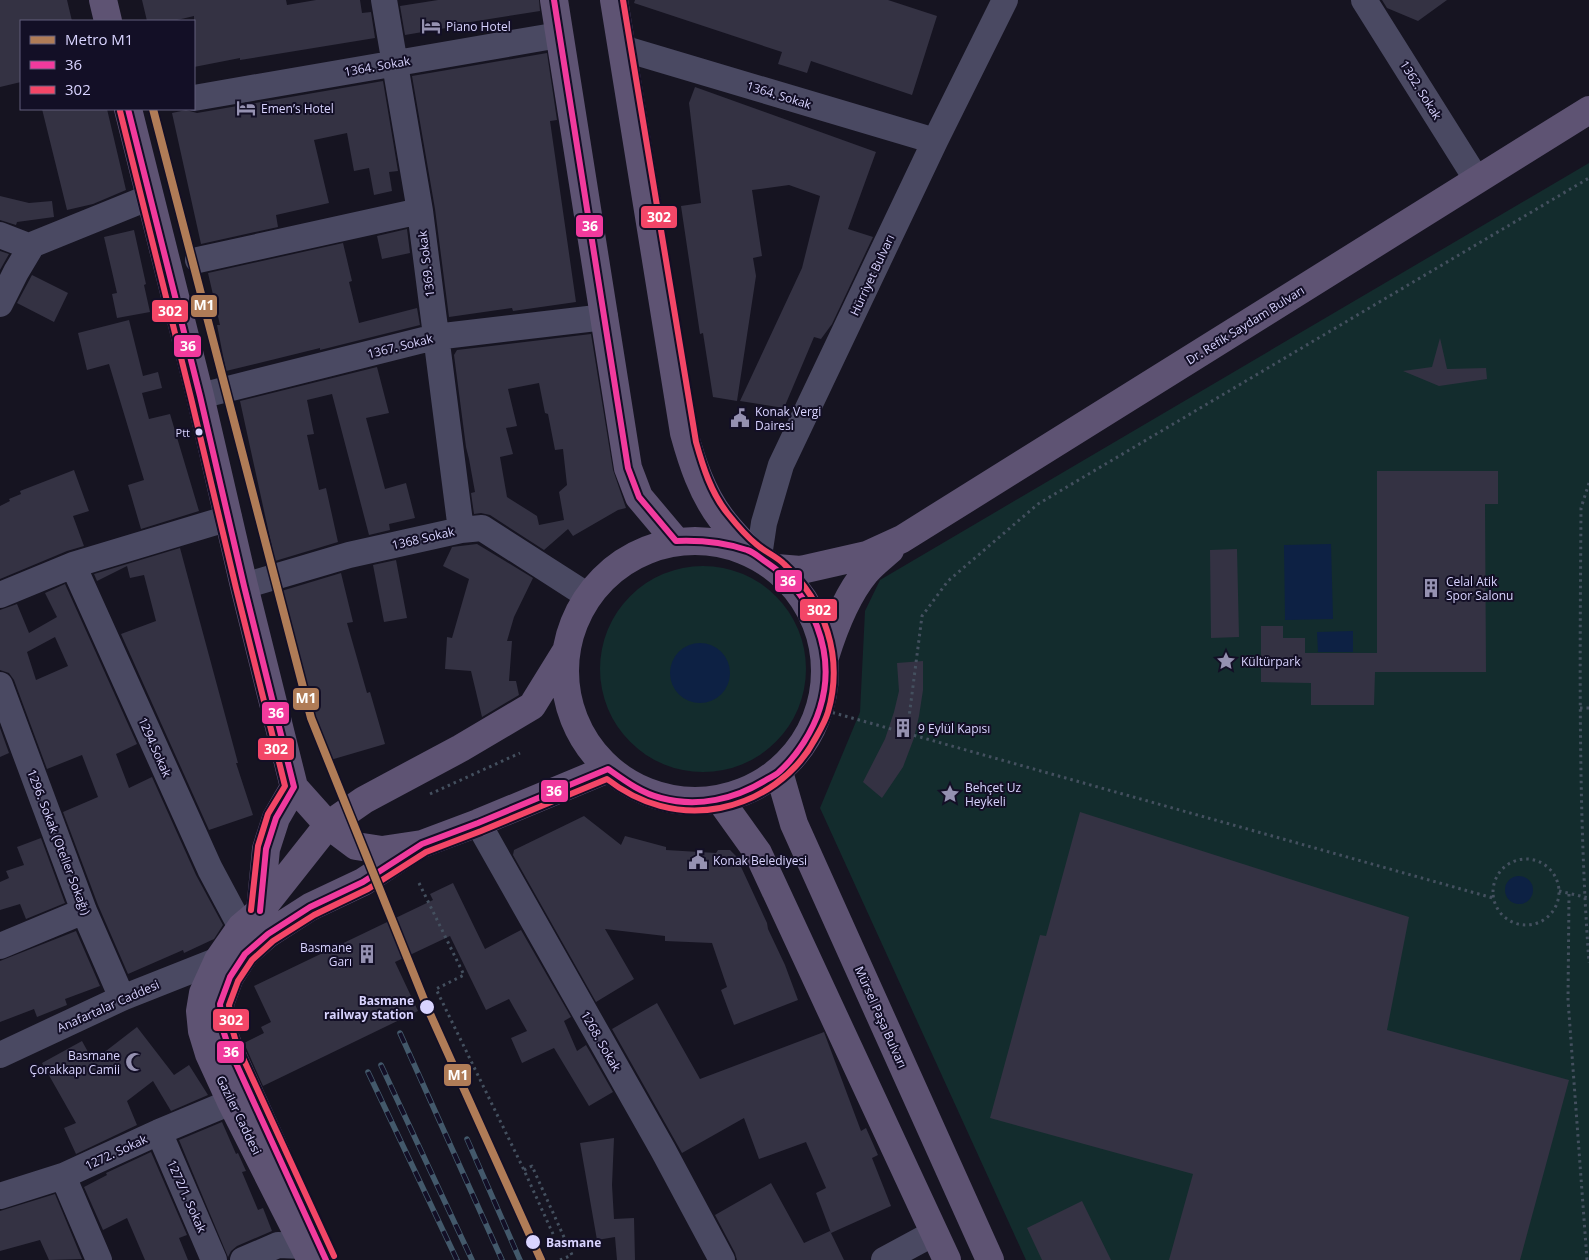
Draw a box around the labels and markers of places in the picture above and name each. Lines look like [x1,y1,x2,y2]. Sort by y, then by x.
hotel icon: Piano Hotel [420,15,442,37]
place label: Piano Hotel [446,18,511,35]
hotel icon: Emen’s Hotel [235,97,257,119]
place label: Emen’s Hotel [261,100,334,117]
place label: Konak Vergi Dairesi [755,403,821,434]
public building icon: Konak Vergi Dairesi [729,407,751,429]
place label: Ptt [176,425,190,440]
marker: Ptt [194,427,204,437]
place label: Celal Atik Spor Salonu [1446,573,1513,604]
building icon: Celal Atik Spor Salonu [1420,577,1442,599]
place icon: Kültürpark [1215,650,1237,672]
place label: Kültürpark [1241,653,1301,670]
building icon: 9 Eylül Kapısı [892,717,914,739]
place label: 9 Eylül Kapısı [918,720,990,737]
place label: Behçet Uz Heykeli [965,779,1021,810]
place icon: Behçet Uz Heykeli [939,783,961,805]
public building icon: Konak Belediyesi [687,849,709,871]
place label: Konak Belediyesi [713,852,807,869]
place label: Basmane Garı [300,939,352,970]
building icon: Basmane Garı [356,943,378,965]
place label: Basmane railway station [324,992,414,1023]
marker: Basmane railway station [418,998,436,1016]
place label: Basmane Çorakkapı Camii [29,1047,120,1078]
mosque icon: Basmane Çorakkapı Camii [124,1051,146,1073]
marker: Basmane [524,1233,542,1251]
place label: Basmane [546,1234,601,1251]

